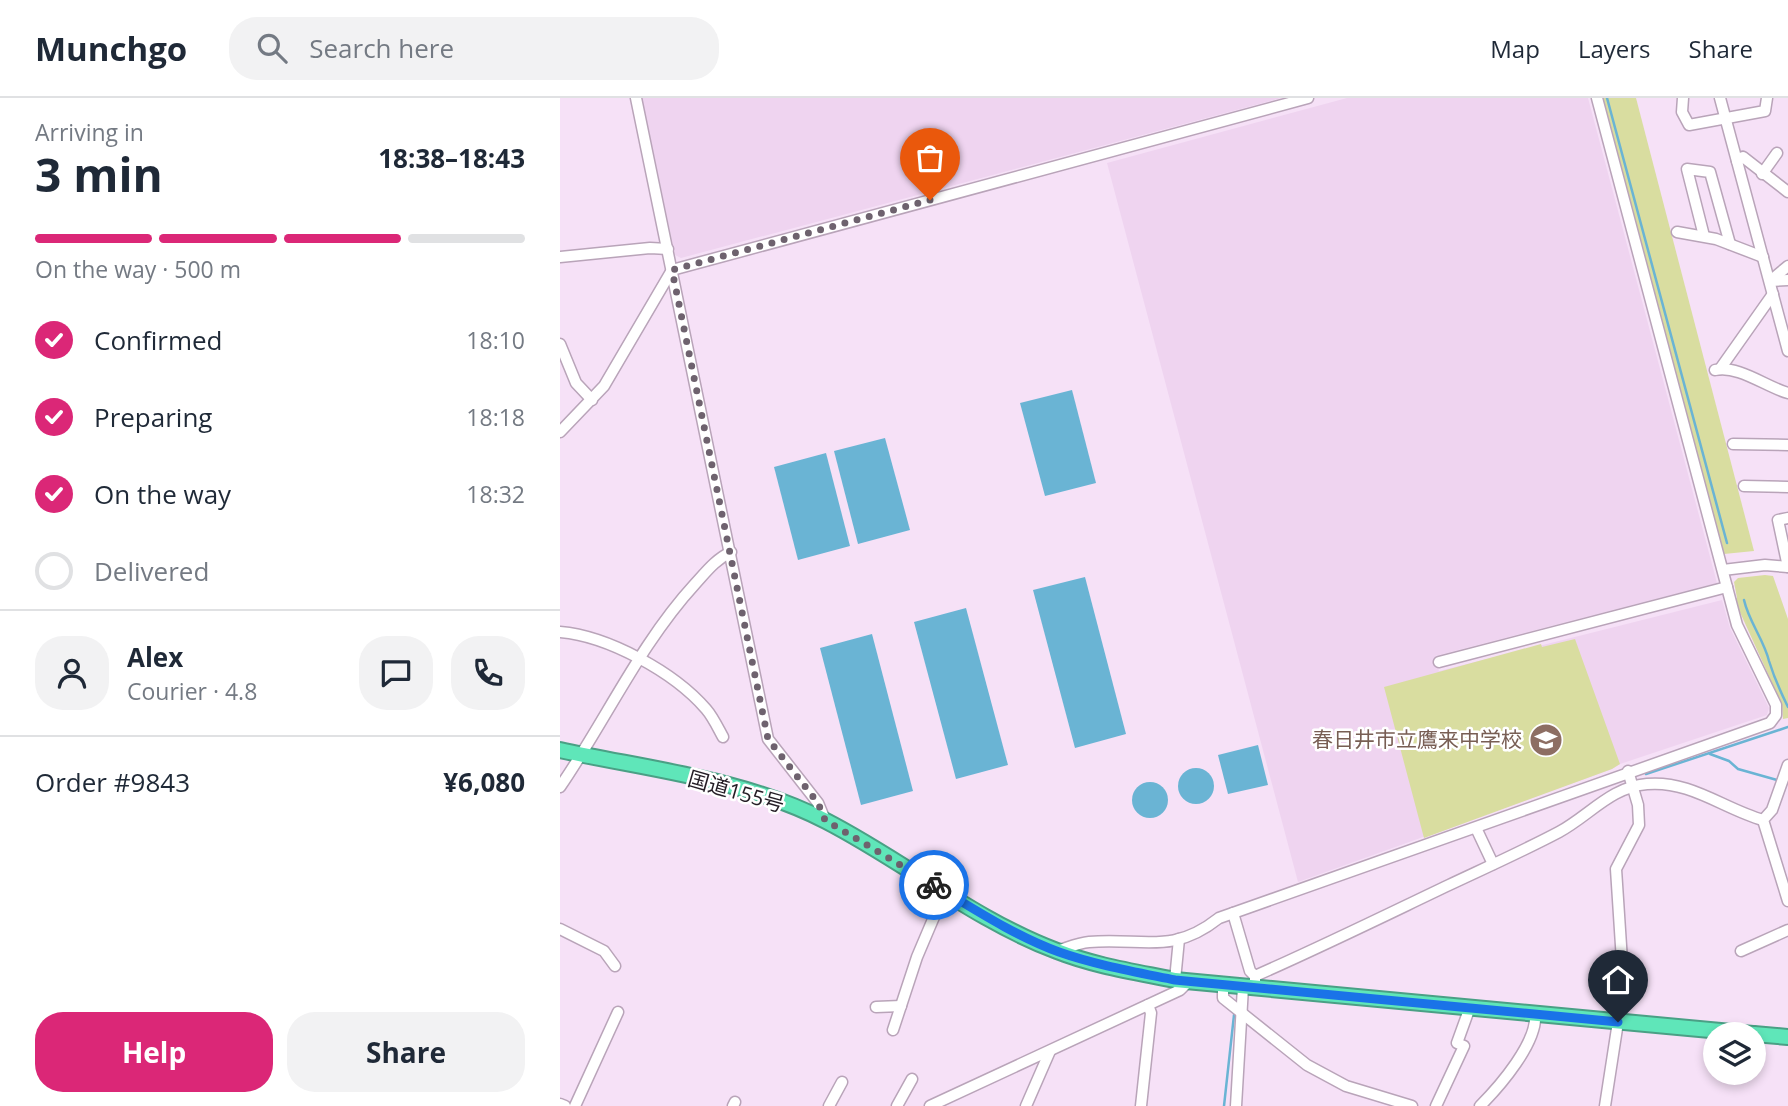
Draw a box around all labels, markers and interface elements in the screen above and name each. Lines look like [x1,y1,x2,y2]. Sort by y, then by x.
search box [229,17,719,80]
text: Munchgo [35,26,187,71]
icon: search [253,29,291,67]
text: Search here [309,30,454,66]
text: Map [1490,32,1540,65]
text: Layers [1578,32,1651,65]
text: Share [1689,32,1753,65]
text: Arriving in [35,116,144,148]
pin [900,128,960,200]
icon: bag [911,139,949,177]
text: 18:38–18:43 [378,140,525,176]
text: 3 min [35,143,163,205]
text: On the way · 500 m [35,253,241,285]
icon: check [35,321,73,359]
text: Confirmed [94,322,222,358]
text: 18:10 [466,324,525,356]
icon: check [35,398,73,436]
text: Preparing [94,399,212,435]
text: 18:18 [466,401,525,433]
icon: check [35,475,73,513]
text: On the way [94,476,231,512]
text: 18:32 [466,478,525,510]
text: Delivered [94,553,209,589]
button: person [35,636,109,710]
button: chat [359,636,433,710]
button: phone [451,636,525,710]
text: Alex [127,639,183,675]
text: Courier · 4.8 [127,675,257,707]
school or university icon: 春日井市立鷹来中学校 [1527,721,1565,759]
place label: 春日井市立鷹来中学校 [1312,725,1522,753]
text: Order #9843 [35,764,190,800]
text: ¥6,080 [443,764,525,800]
street label: 国道155号 [685,764,788,818]
courier [899,850,969,920]
icon: bike [915,866,953,904]
pin [1588,950,1648,1022]
icon: home [1599,961,1637,999]
button: Help [35,1012,273,1092]
button: Share [287,1012,525,1092]
map controls [1703,1022,1766,1085]
button: layers [1703,1022,1766,1085]

